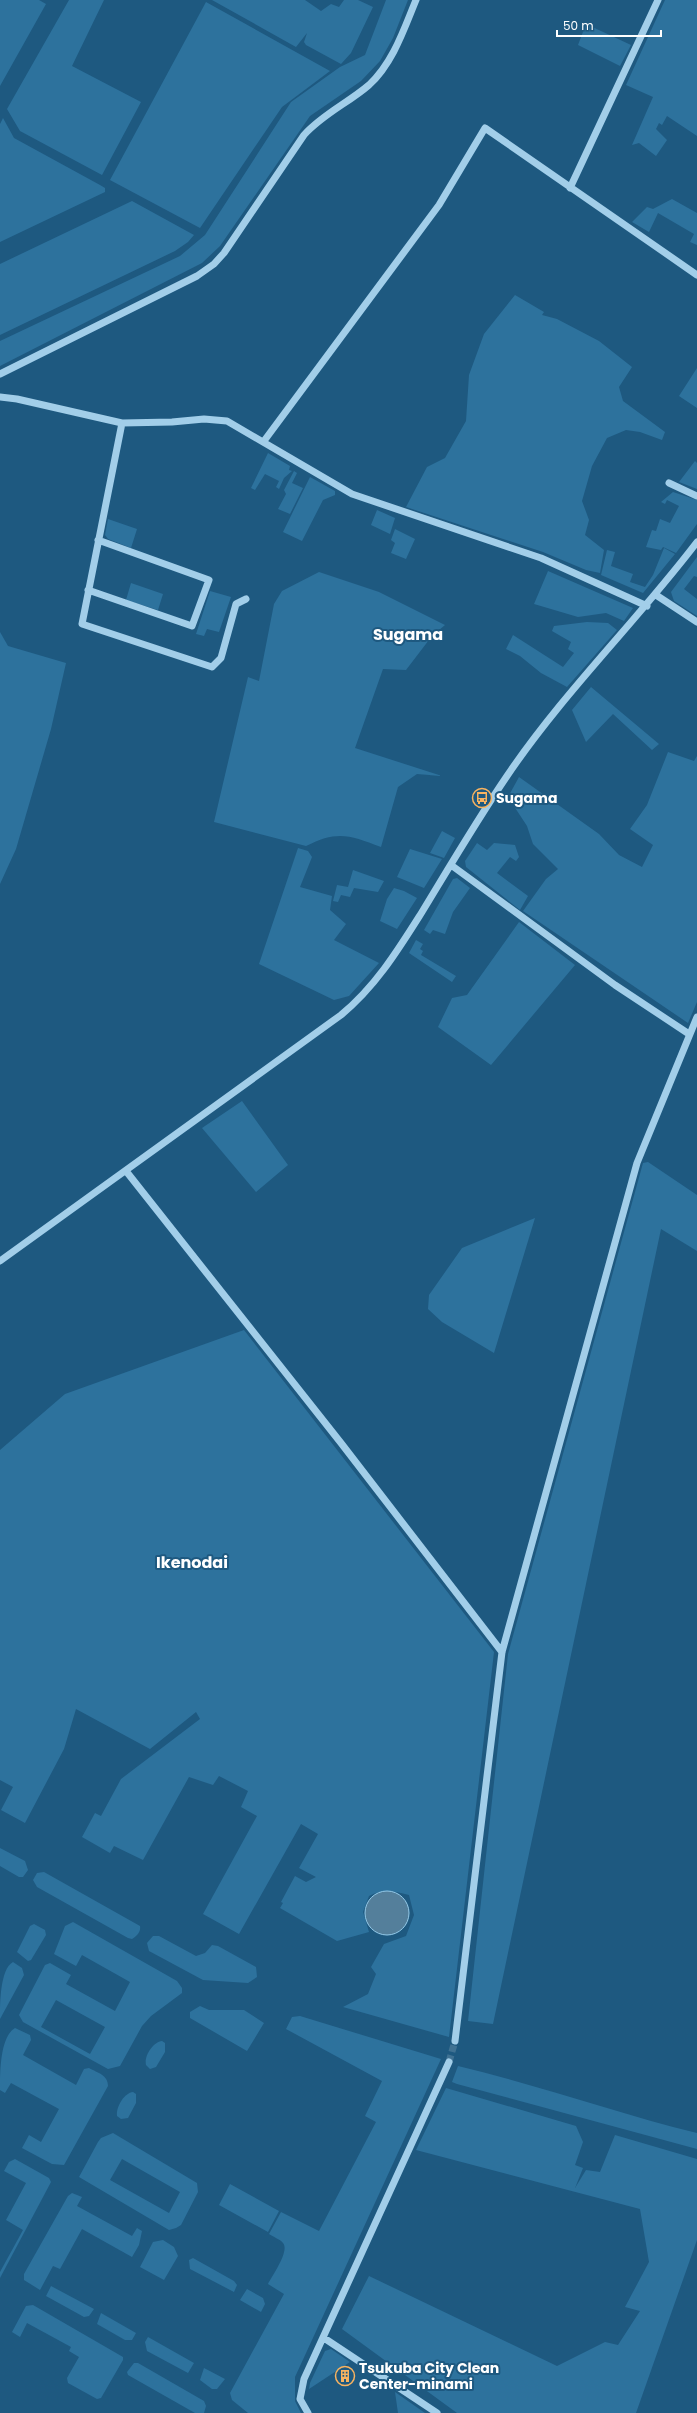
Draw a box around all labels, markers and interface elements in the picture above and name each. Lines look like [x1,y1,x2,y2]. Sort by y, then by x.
scale bar [557,12,661,38]
text: 50 m [563,17,594,34]
district label: Sugama [373,623,443,646]
bus stop icon: Sugama [471,787,493,809]
place label: Sugama [496,788,557,808]
district label: Ikenodai [156,1551,228,1574]
place label: Tsukuba City Clean Center-minami [359,2358,499,2394]
building icon: Tsukuba City Clean Center-minami [334,2365,356,2387]

